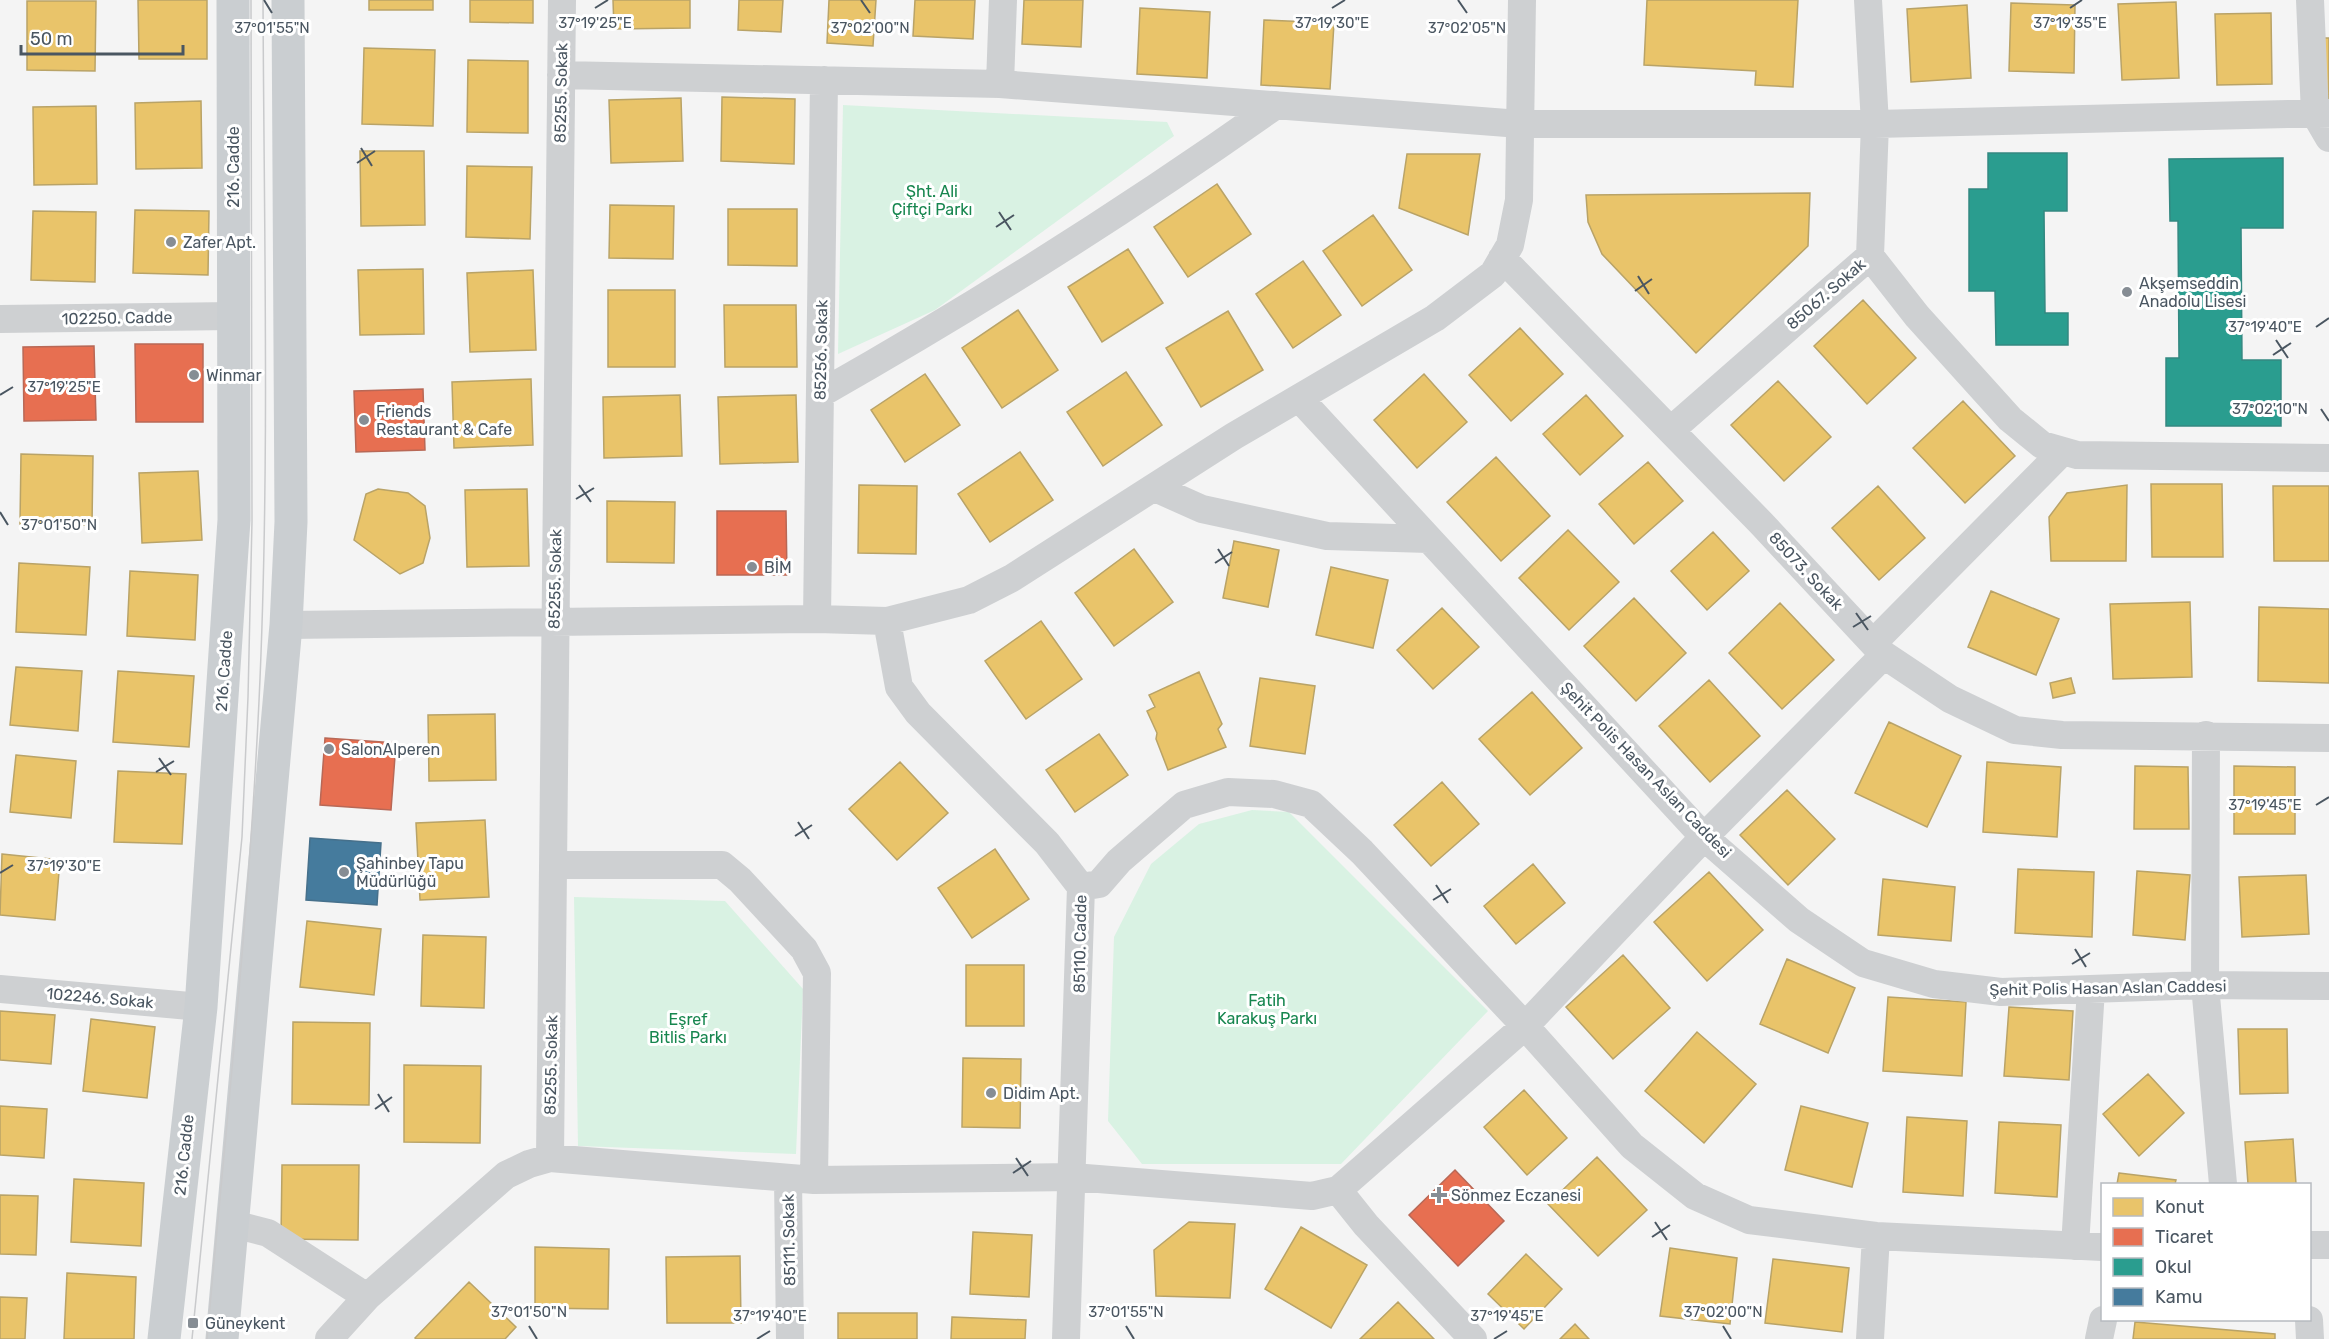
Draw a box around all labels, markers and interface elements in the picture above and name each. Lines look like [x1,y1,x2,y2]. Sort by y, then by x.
text: 37°19'25"E [558,14,632,32]
text: 37°19'30"E [1295,14,1369,32]
text: 37°19'35"E [2033,14,2107,32]
scale bar [21,18,183,56]
text: 37°01'55"N [234,19,310,37]
text: 37°02'00"N [830,19,910,37]
text: 37°02'05"N [1428,19,1506,37]
text: 50 m [30,28,73,50]
street label: 85255. Sokak [551,42,571,143]
street label: 216. Cadde [224,126,243,208]
park label: Şht. Ali Çiftçi Parkı [892,182,972,219]
place label: Zafer Apt. [183,233,256,252]
marker: Zafer Apt. [164,235,178,249]
street label: 85067. Sokak [1783,254,1870,333]
place label: Akşemseddin Anadolu Lisesi [2139,274,2246,311]
marker: Akşemseddin Anadolu Lisesi [2120,285,2134,299]
street label: 85256. Sokak [811,299,831,400]
street label: 102250. Cadde [62,308,173,328]
text: 37°19'40"E [2228,318,2302,336]
place label: Winmar [206,366,262,385]
marker: Winmar [187,368,201,382]
text: 37°19'25"E [27,378,101,396]
text: 37°02'10"N [2232,400,2308,418]
place label: Friends Restaurant & Cafe [376,402,512,439]
marker: Friends Restaurant & Cafe [357,413,371,427]
text: 37°01'50"N [21,516,97,534]
street label: 85255. Sokak [545,528,565,629]
street label: 85073. Sokak [1765,528,1848,615]
place label: BİM [764,558,792,577]
marker: BİM [745,560,759,574]
street label: 216. Cadde [212,630,236,712]
street label: Şehit Polis Hasan Aslan Caddesi [1557,678,1735,862]
place label: SalonAlperen [341,740,440,759]
marker: SalonAlperen [322,742,336,756]
text: 37°19'45"E [2228,796,2302,814]
place label: Şahinbey Tapu Müdürlüğü [356,854,464,891]
text: 37°19'30"E [27,857,101,875]
marker: Şahinbey Tapu Müdürlüğü [337,865,351,879]
street label: 85110. Cadde [1070,895,1090,993]
street label: Şehit Polis Hasan Aslan Caddesi [1989,976,2227,1000]
street label: 102246. Sokak [46,984,155,1012]
park label: Fatih Karakuş Parkı [1217,991,1317,1028]
park label: Eşref Bitlis Parkı [649,1010,727,1047]
street label: 85255. Sokak [541,1014,561,1115]
place label: Didim Apt. [1003,1084,1079,1103]
marker: Didim Apt. [984,1086,998,1100]
street label: 216. Cadde [170,1114,198,1196]
legend [2101,1183,2311,1321]
place label: Sönmez Eczanesi [1451,1186,1581,1205]
marker: Sönmez Eczanesi [1432,1188,1446,1202]
street label: 85111. Sokak [779,1193,799,1286]
text: Konut [2155,1196,2204,1218]
text: Ticaret [2155,1226,2213,1248]
text: Okul [2155,1256,2192,1278]
text: Kamu [2155,1286,2202,1308]
text: 37°01'50"N [491,1303,567,1321]
text: 37°01'55"N [1088,1303,1164,1321]
text: 37°02'00"N [1683,1303,1763,1321]
text: 37°19'40"E [733,1307,807,1325]
text: 37°19'45"E [1470,1307,1544,1325]
place label: Güneykent [205,1314,285,1333]
marker: Güneykent [186,1316,200,1330]

